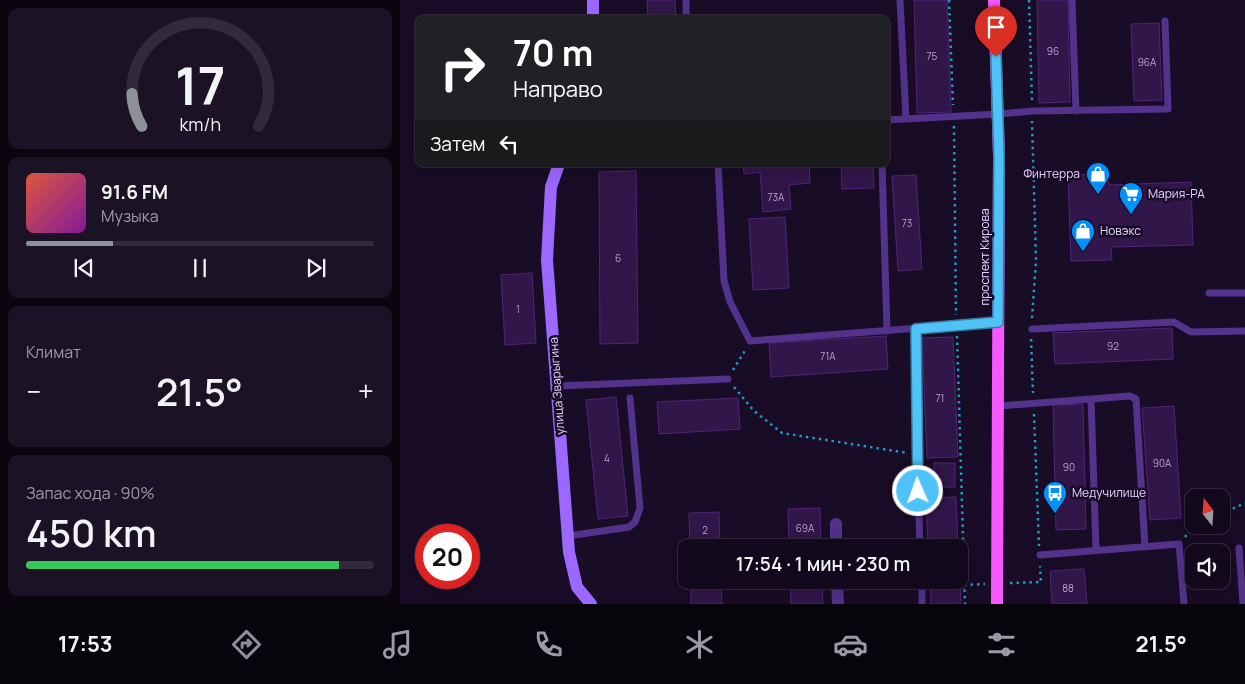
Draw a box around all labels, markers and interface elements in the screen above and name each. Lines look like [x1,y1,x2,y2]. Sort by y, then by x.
pin [975,6,1017,57]
icon: arrive [982,13,1010,41]
text: 70 m [513,29,593,77]
icon: right [430,35,495,100]
house number: 96 [1047,44,1059,58]
house number: 75 [927,49,938,63]
text: 17 [175,50,225,121]
house number: 96А [1138,55,1157,69]
text: Направо [513,74,603,104]
text: km/h [179,112,221,136]
icon: left [495,130,523,158]
text: Затем [430,131,485,157]
shop icon: Финтерра [1085,161,1111,195]
place label: Финтерра [1024,165,1080,182]
text: 91.6 FM [101,179,168,205]
supermarket icon: Мария-РА [1118,181,1144,215]
place label: Мария-РА [1148,185,1205,202]
house number: 73А [768,190,785,204]
text: Музыка [101,205,159,227]
street label: проспект Кирова [976,208,993,306]
house number: 73 [902,216,912,230]
shop icon: Новэкс [1070,218,1096,252]
place label: Новэкс [1100,222,1141,239]
house number: 6 [615,251,621,265]
icon: previous [70,254,98,282]
icon: pause [186,254,214,282]
icon: next [302,254,330,282]
house number: 1 [516,302,520,316]
street label: улица Зварыгина [545,337,568,435]
house number: 92 [1107,339,1119,353]
text: Климат [26,341,81,363]
house number: 71А [820,349,836,363]
text: 21.5° [156,365,243,417]
text: − [26,372,41,410]
text: + [358,372,374,410]
house number: 71 [936,391,944,405]
house number: 4 [604,451,610,465]
house number: 90А [1153,456,1172,470]
house number: 90 [1063,460,1075,474]
position arrow [891,464,943,516]
bus stop icon: Медучилище [1042,480,1068,514]
text: Запас хода · 90% [26,482,155,504]
place label: Медучилище [1072,484,1146,501]
north arrow [1185,489,1230,534]
map controls [1185,489,1230,589]
text: 450 km [26,506,157,558]
house number: 69А [796,521,815,535]
house number: 2 [702,523,708,537]
speed limit sign: 20 [415,524,480,589]
button: sound [1185,544,1230,589]
text: 17:54 · 1 мин · 230 m [736,551,910,577]
house number: 88 [1062,581,1074,595]
icon: directions [229,627,264,662]
icon: music [380,627,415,662]
icon: phone [531,627,566,662]
icon: climate [682,627,717,662]
icon: car [833,627,868,662]
icon: filters [984,627,1019,662]
text: 17:53 [58,629,113,659]
text: 21.5° [1136,629,1187,659]

